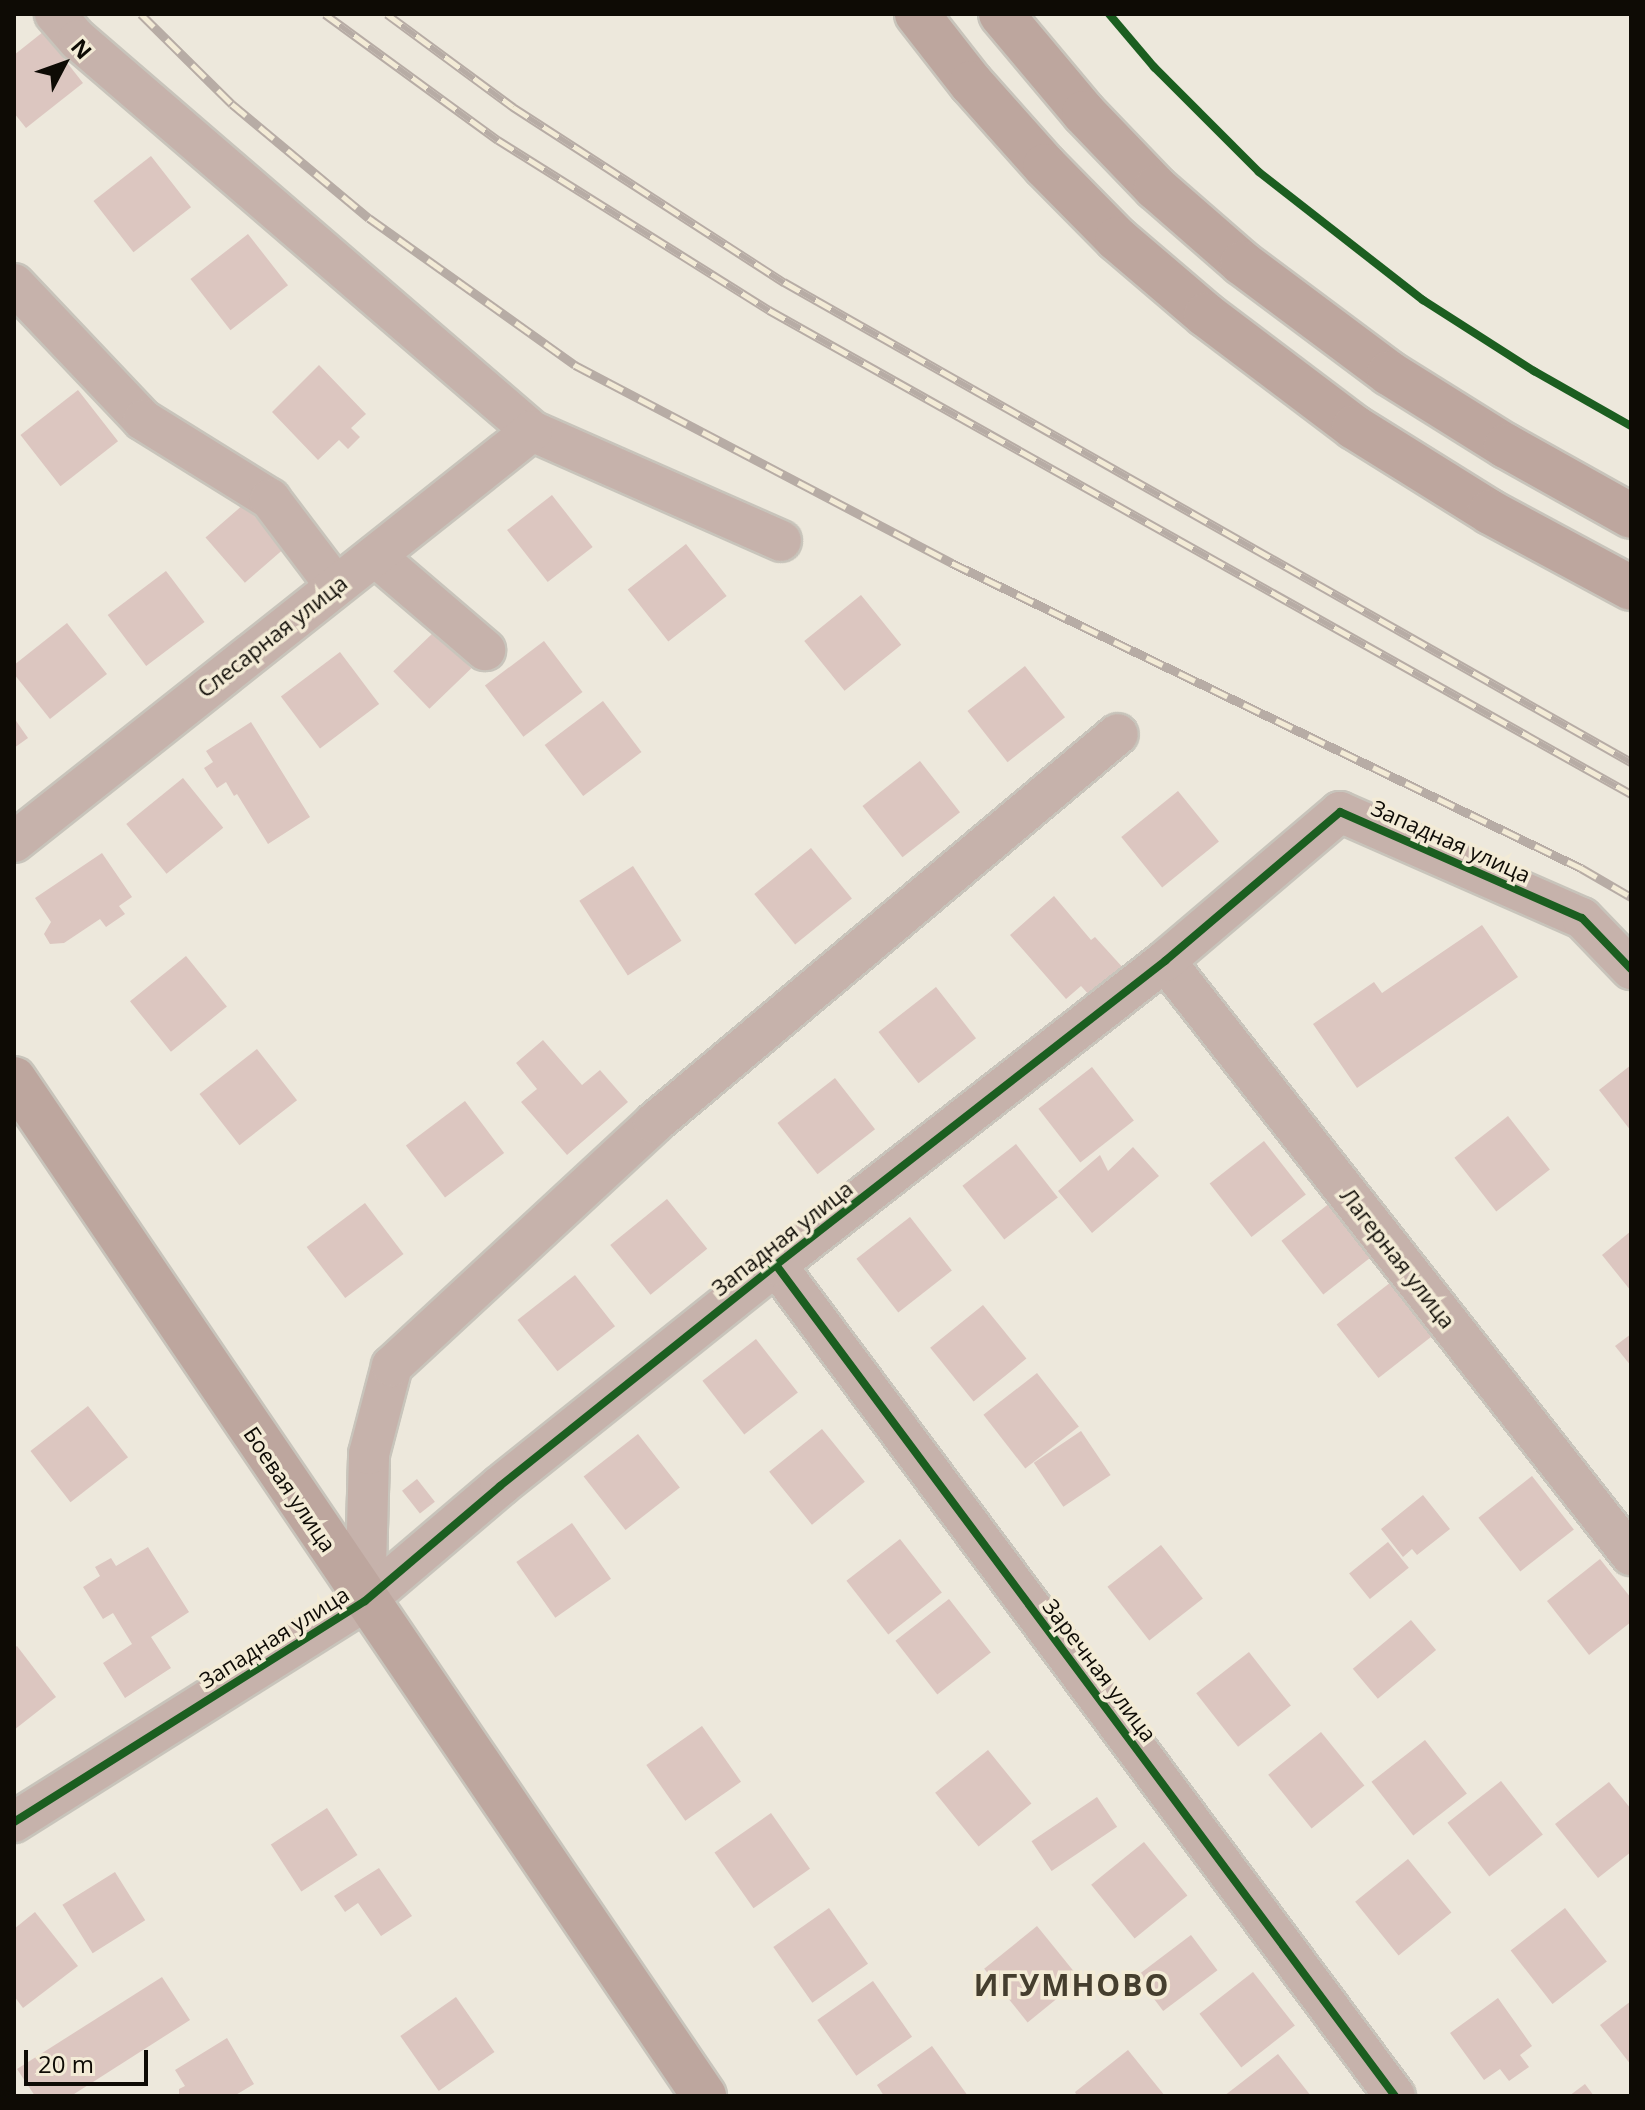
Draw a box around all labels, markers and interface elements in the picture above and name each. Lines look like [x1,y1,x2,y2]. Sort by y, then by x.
north arrow [24,24,104,104]
text: N [65,32,99,65]
street label: Слесарная улица [192,569,352,703]
street label: Западная улица [1367,794,1535,888]
street label: Западная улица [706,1175,858,1301]
street label: Лагерная улица [1335,1183,1461,1333]
street label: Боевая улица [238,1421,342,1557]
street label: Западная улица [194,1580,354,1694]
street label: Заречная улица [1038,1593,1162,1747]
district label: ИГУМНОВО [974,1967,1170,2003]
scale bar [28,2034,152,2084]
text: 20 m [38,2047,94,2080]

